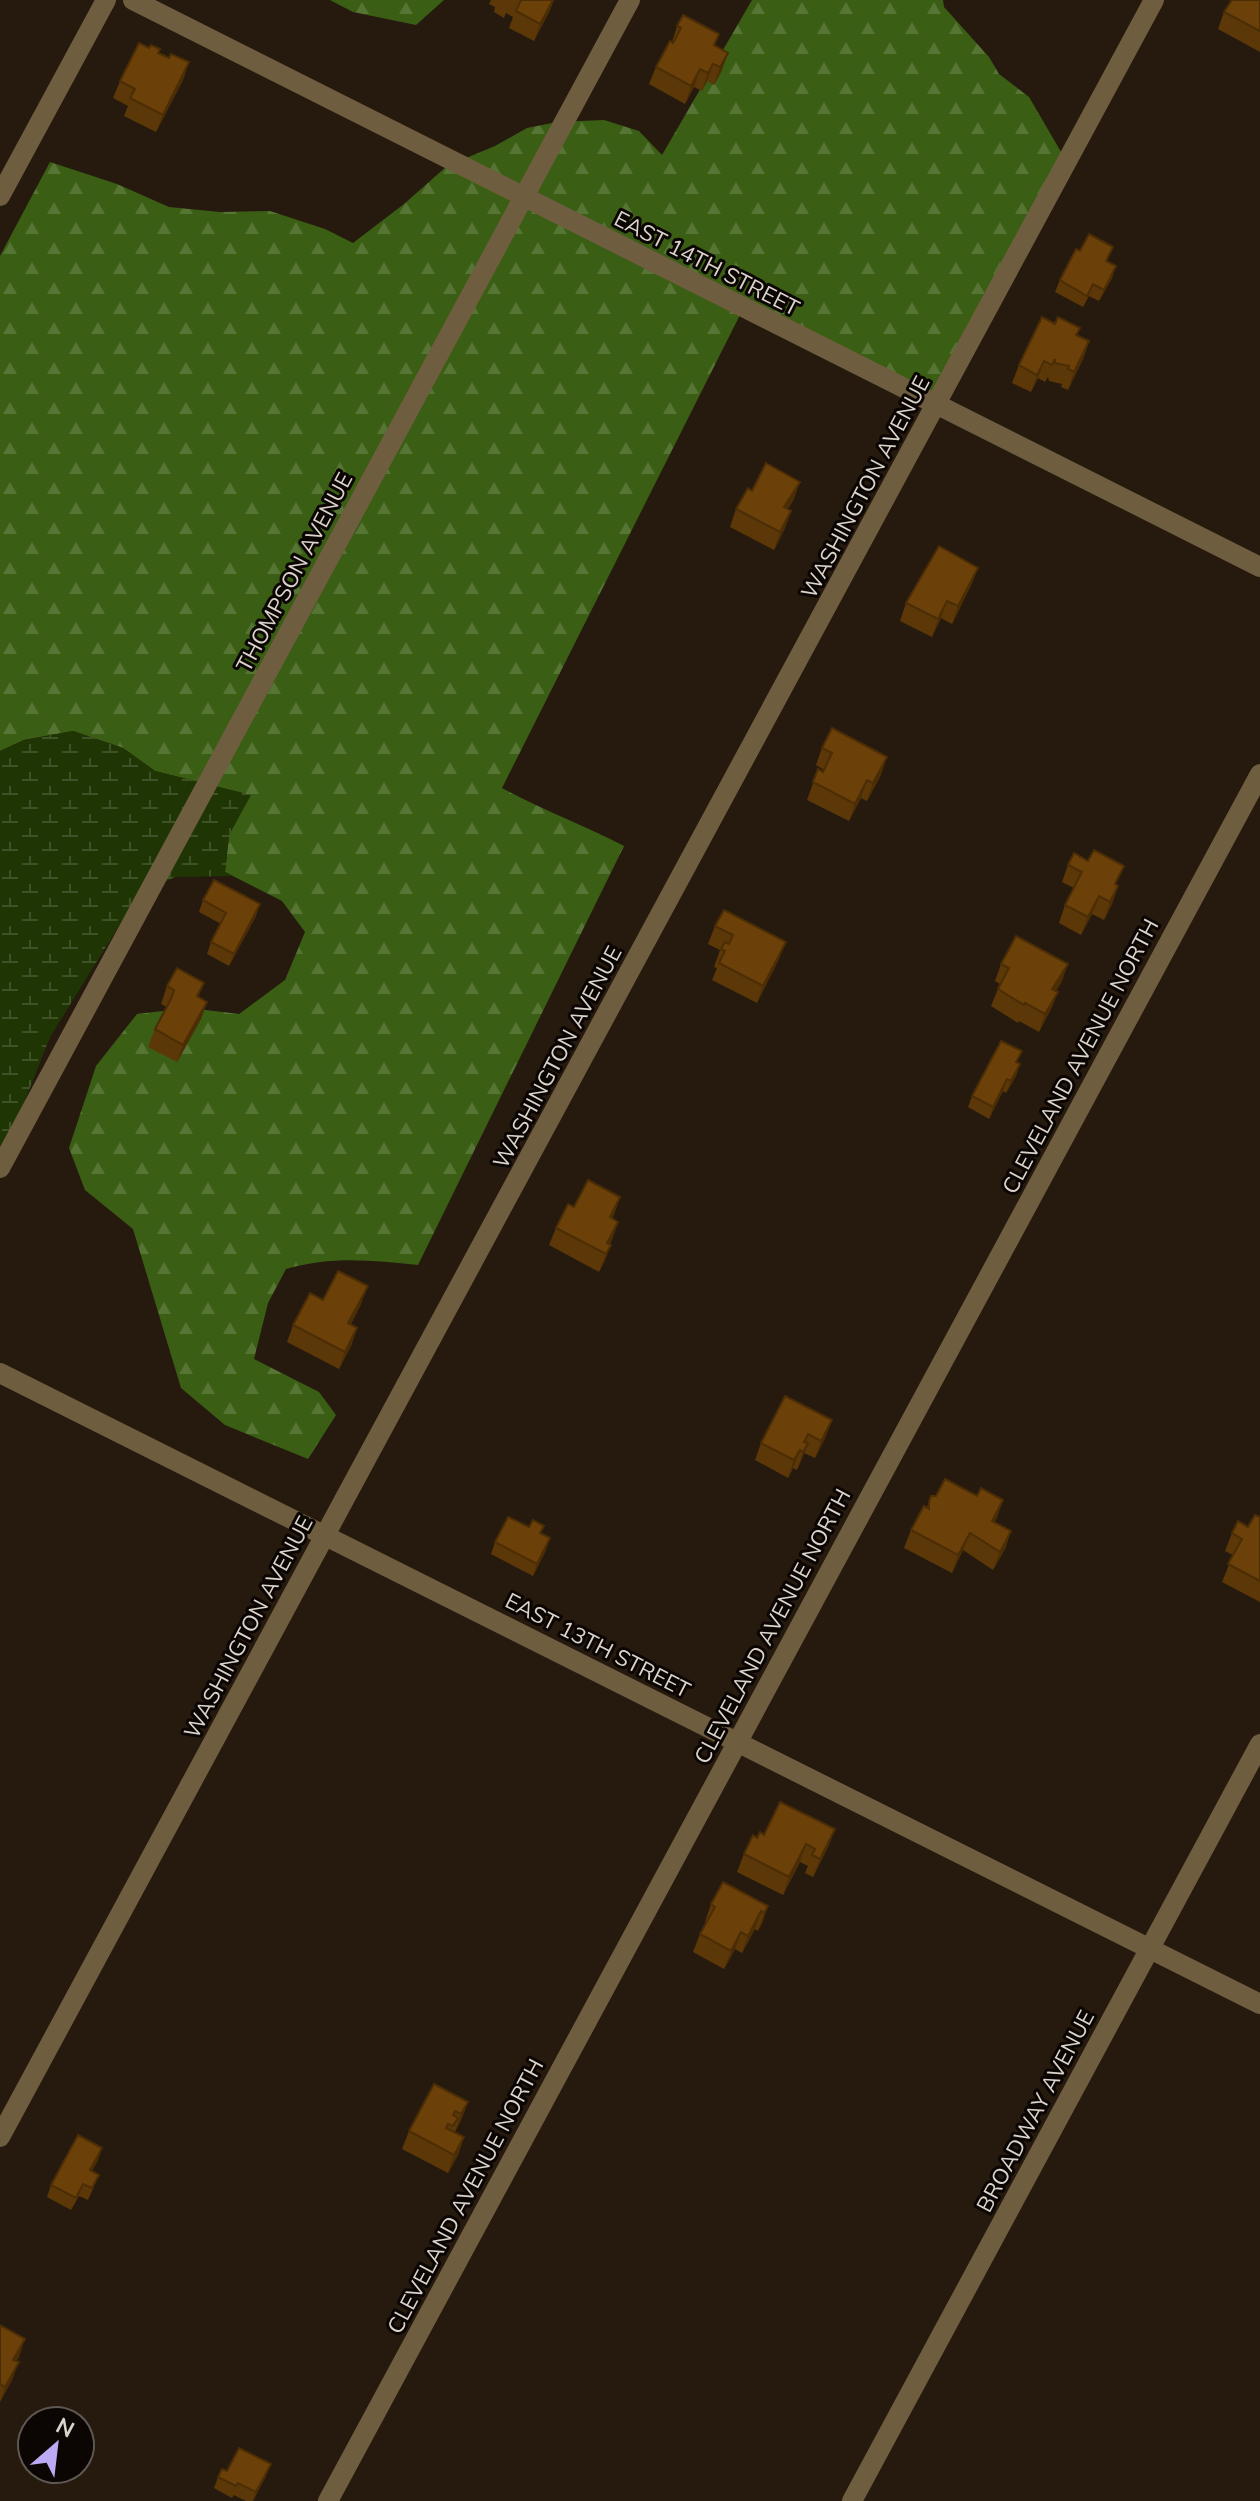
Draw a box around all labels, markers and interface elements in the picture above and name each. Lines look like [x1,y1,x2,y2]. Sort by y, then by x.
street label: EAST 14TH STREET [610,204,804,322]
street label: WASHINGTON AVENUE [794,371,936,603]
street label: THOMPSON AVENUE [230,467,358,677]
street label: CLEVELAND AVENUE NORTH [996,914,1164,1198]
street label: WASHINGTON AVENUE [486,941,628,1173]
street label: CLEVELAND AVENUE NORTH [688,1484,856,1768]
street label: WASHINGTON AVENUE [177,1511,319,1743]
street label: EAST 13TH STREET [501,1586,695,1704]
street label: BROADWAY AVENUE [970,2005,1100,2217]
street label: CLEVELAND AVENUE NORTH [381,2054,549,2338]
north arrow [16,2405,96,2485]
text: N [51,2411,79,2444]

